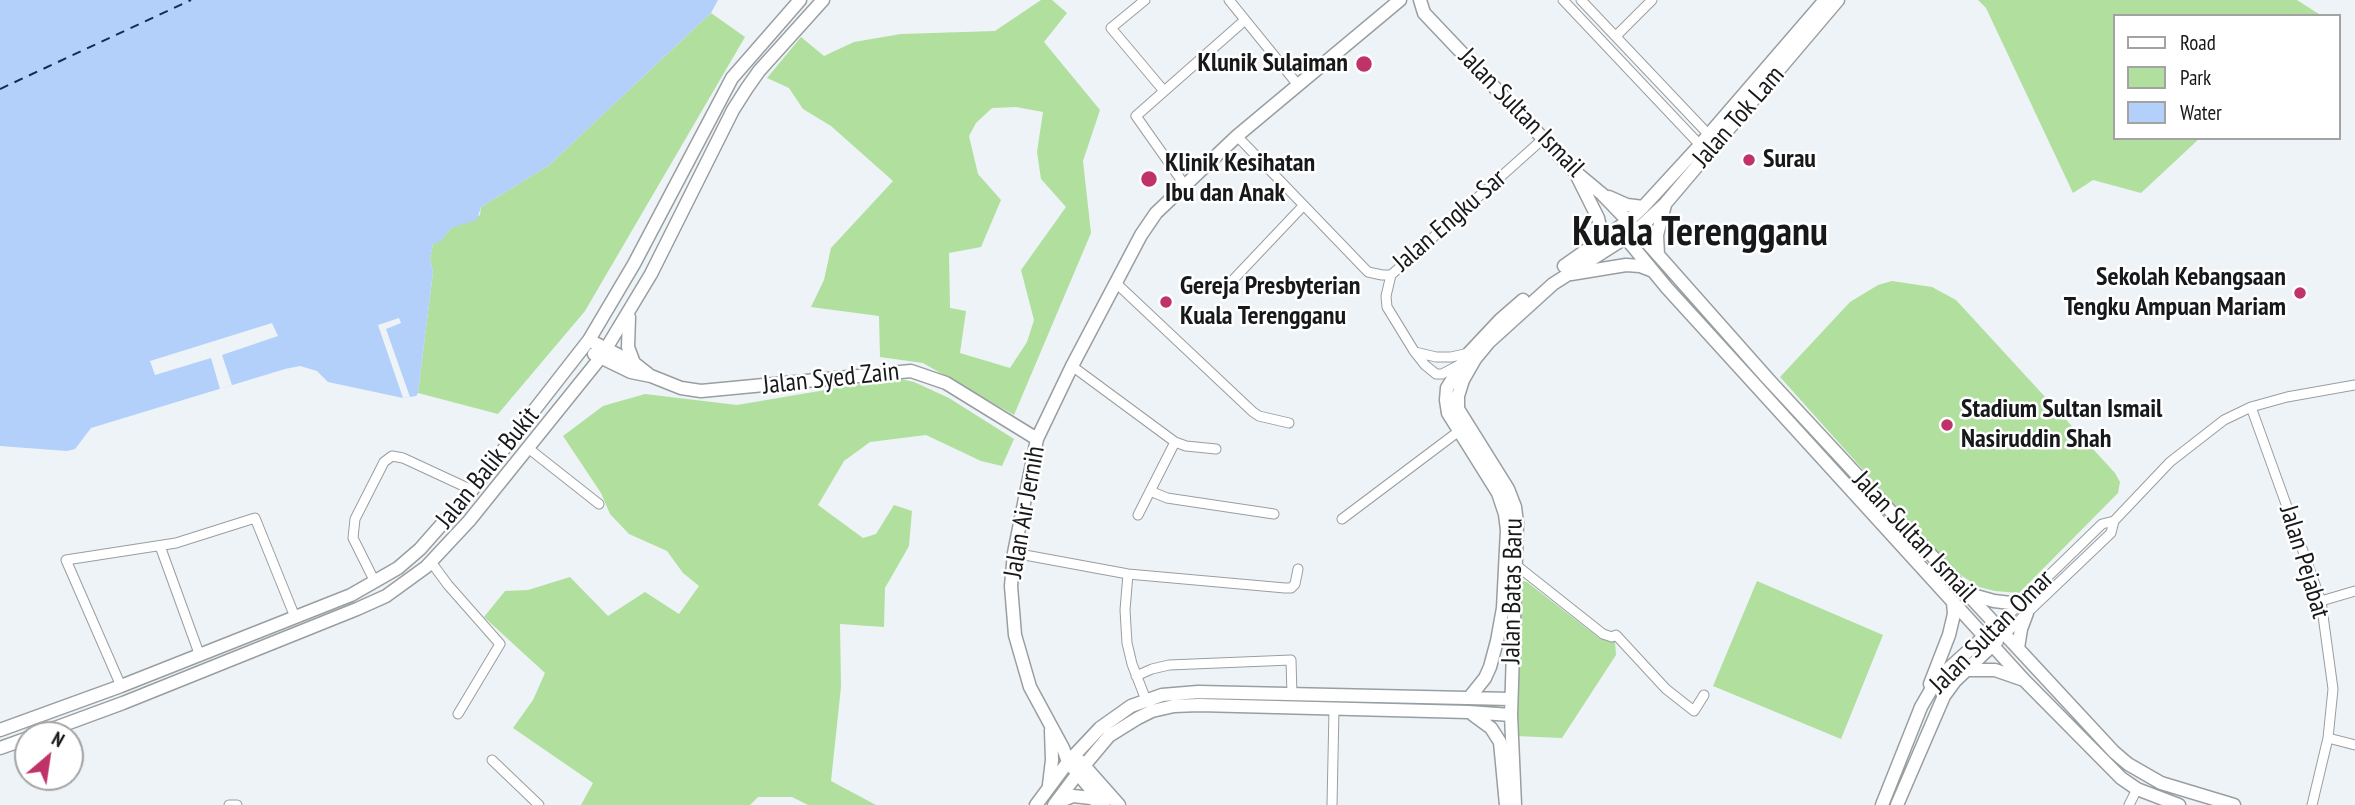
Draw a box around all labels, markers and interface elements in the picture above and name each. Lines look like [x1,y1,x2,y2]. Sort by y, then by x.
legend [2114,14,2341,140]
text: Road [2180,29,2216,56]
street label: Jalan Sultan Ismail [1452,42,1590,184]
place label: Klunik Sulaiman [1197,48,1348,80]
marker: Klunik Sulaiman [1354,54,1374,74]
street label: Jalan Tok Lam [1687,60,1791,174]
text: Park [2180,64,2211,91]
text: Water [2180,99,2222,126]
place label: Surau [1763,144,1816,176]
place label: Klinik Kesihatan Ibu dan Anak [1165,148,1315,210]
marker: Surau [1741,152,1757,168]
street label: Jalan Engku Sar [1387,164,1513,278]
marker: Klinik Kesihatan Ibu dan Anak [1139,169,1159,189]
district label: Kuala Terengganu [1572,210,1828,258]
place label: Sekolah Kebangsaan Tengku Ampuan Mariam [2064,262,2286,324]
place label: Gereja Presbyterian Kuala Terengganu [1180,271,1360,332]
marker: Sekolah Kebangsaan Tengku Ampuan Mariam [2292,285,2308,301]
marker: Gereja Presbyterian Kuala Terengganu [1158,294,1174,310]
street label: Jalan Syed Zain [761,356,901,402]
place label: Stadium Sultan Ismail Nasiruddin Shah [1961,394,2162,456]
street label: Jalan Balik Bukit [430,401,546,535]
marker: Stadium Sultan Ismail Nasiruddin Shah [1939,417,1955,433]
street label: Jalan Air Jernih [998,444,1052,580]
street label: Jalan Sultan Ismail [1846,465,1982,609]
street label: Jalan Pejabat [2272,502,2336,622]
street label: Jalan Batas Baru [1496,518,1530,664]
street label: Jalan Sultan Omar [1924,564,2060,700]
north arrow [14,721,84,791]
text: N [48,726,69,752]

